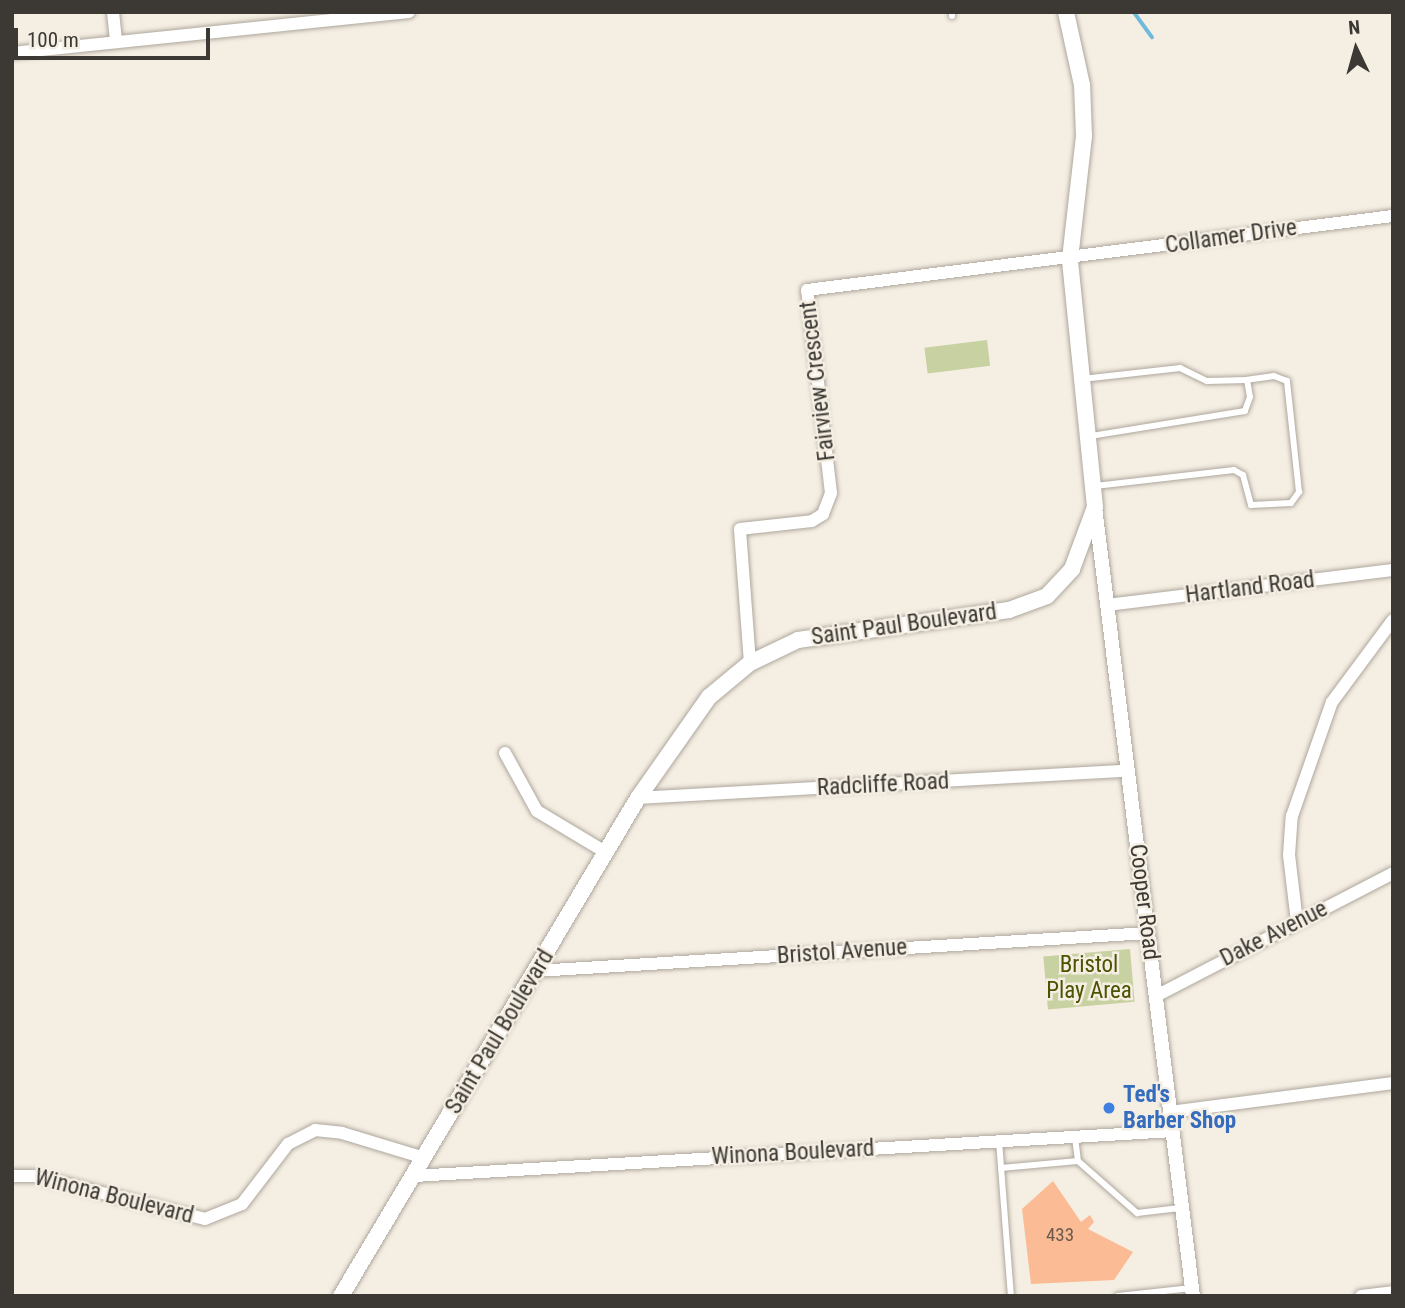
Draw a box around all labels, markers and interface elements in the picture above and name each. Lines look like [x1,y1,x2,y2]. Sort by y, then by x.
scale bar [18,14,214,58]
north arrow [1321,14,1391,84]
text: N [1347,16,1361,40]
text: 100 m [27,28,79,52]
street label: Collamer Drive [1164,214,1298,260]
street label: Fairview Crescent [795,300,841,462]
street label: Hartland Road [1184,566,1316,610]
street label: Saint Paul Boulevard [810,598,998,652]
street label: Radcliffe Road [816,768,950,802]
street label: Cooper Road [1123,842,1165,962]
street label: Dake Avenue [1216,895,1332,973]
street label: Bristol Avenue [776,934,908,970]
street label: Saint Paul Boulevard [440,945,560,1119]
park label: Bristol Play Area [1046,951,1132,1005]
place label: Ted's Barber Shop [1123,1081,1236,1135]
marker: Ted's Barber Shop [1101,1100,1117,1116]
street label: Winona Boulevard [711,1135,875,1171]
street label: Winona Boulevard [32,1164,196,1230]
house number: 433 [1046,1224,1074,1246]

